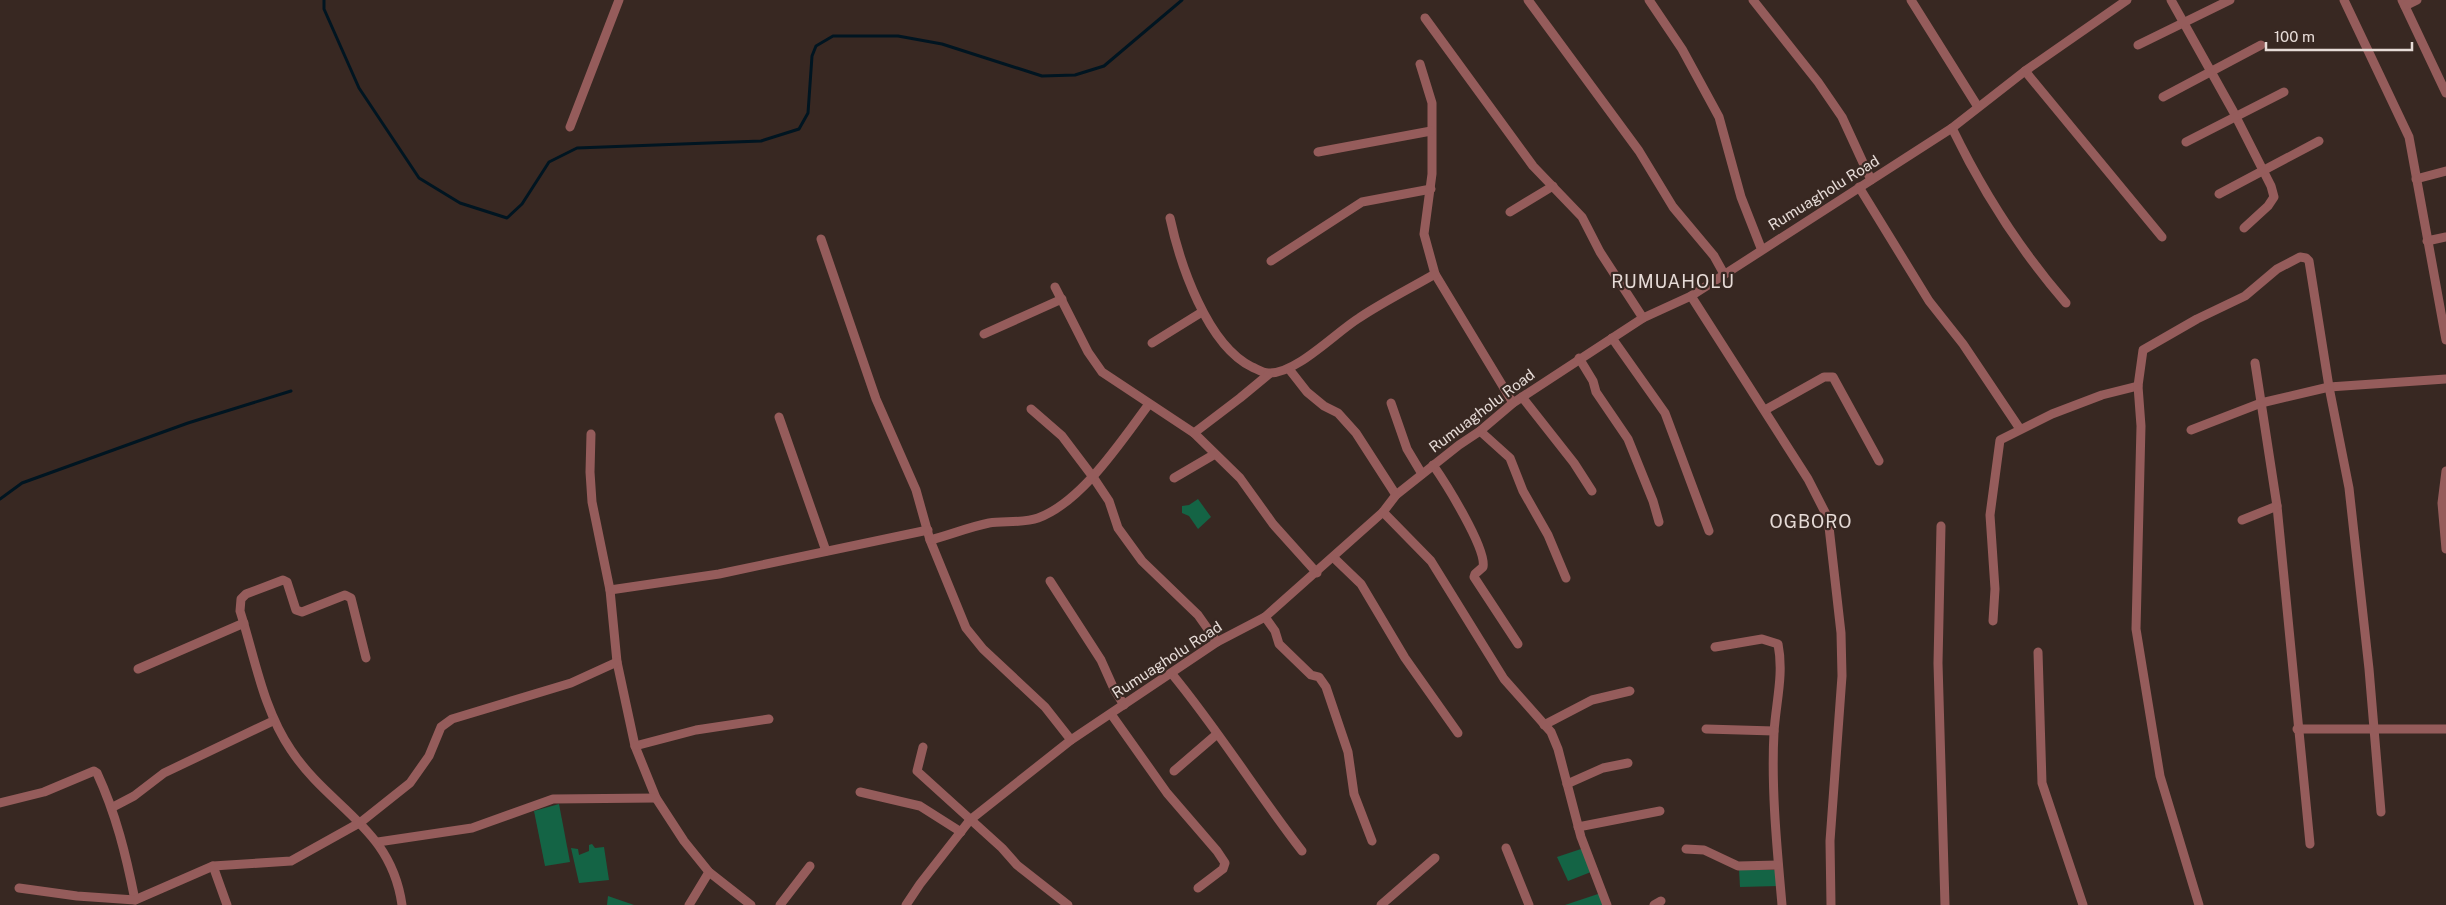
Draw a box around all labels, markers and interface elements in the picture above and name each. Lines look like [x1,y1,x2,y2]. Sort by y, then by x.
scale bar [2266,20,2412,52]
text: 100 m [2274,28,2315,45]
street label: Rumuagholu Road [1765,152,1882,234]
district label: RUMUAHOLU [1611,271,1735,292]
street label: Rumuagholu Road [1426,365,1538,456]
district label: OGBORO [1770,511,1852,532]
street label: Rumuagholu Road [1109,618,1225,701]

